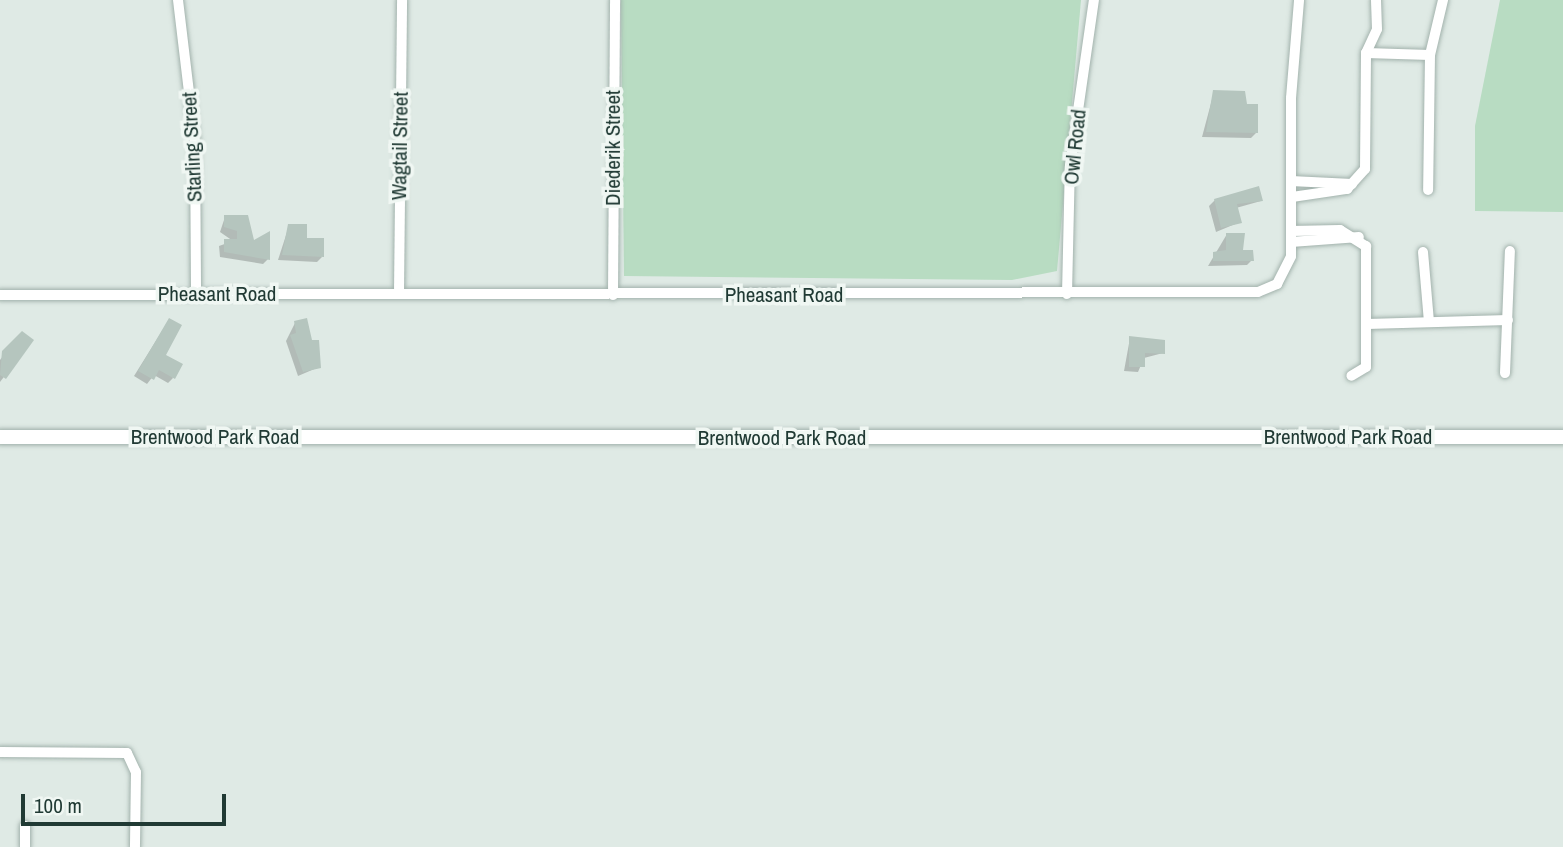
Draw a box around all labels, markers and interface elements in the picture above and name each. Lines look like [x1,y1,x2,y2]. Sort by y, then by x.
street label: Diederik Street [600,90,626,206]
street label: Starling Street [177,91,207,203]
street label: Wagtail Street [386,92,414,200]
street label: Owl Road [1059,108,1091,186]
street label: Pheasant Road [158,281,276,307]
street label: Pheasant Road [725,282,843,308]
street label: Brentwood Park Road [131,424,299,450]
street label: Brentwood Park Road [1264,424,1432,450]
street label: Brentwood Park Road [698,425,866,451]
scale bar [24,780,229,824]
text: 100 m [34,791,82,820]

